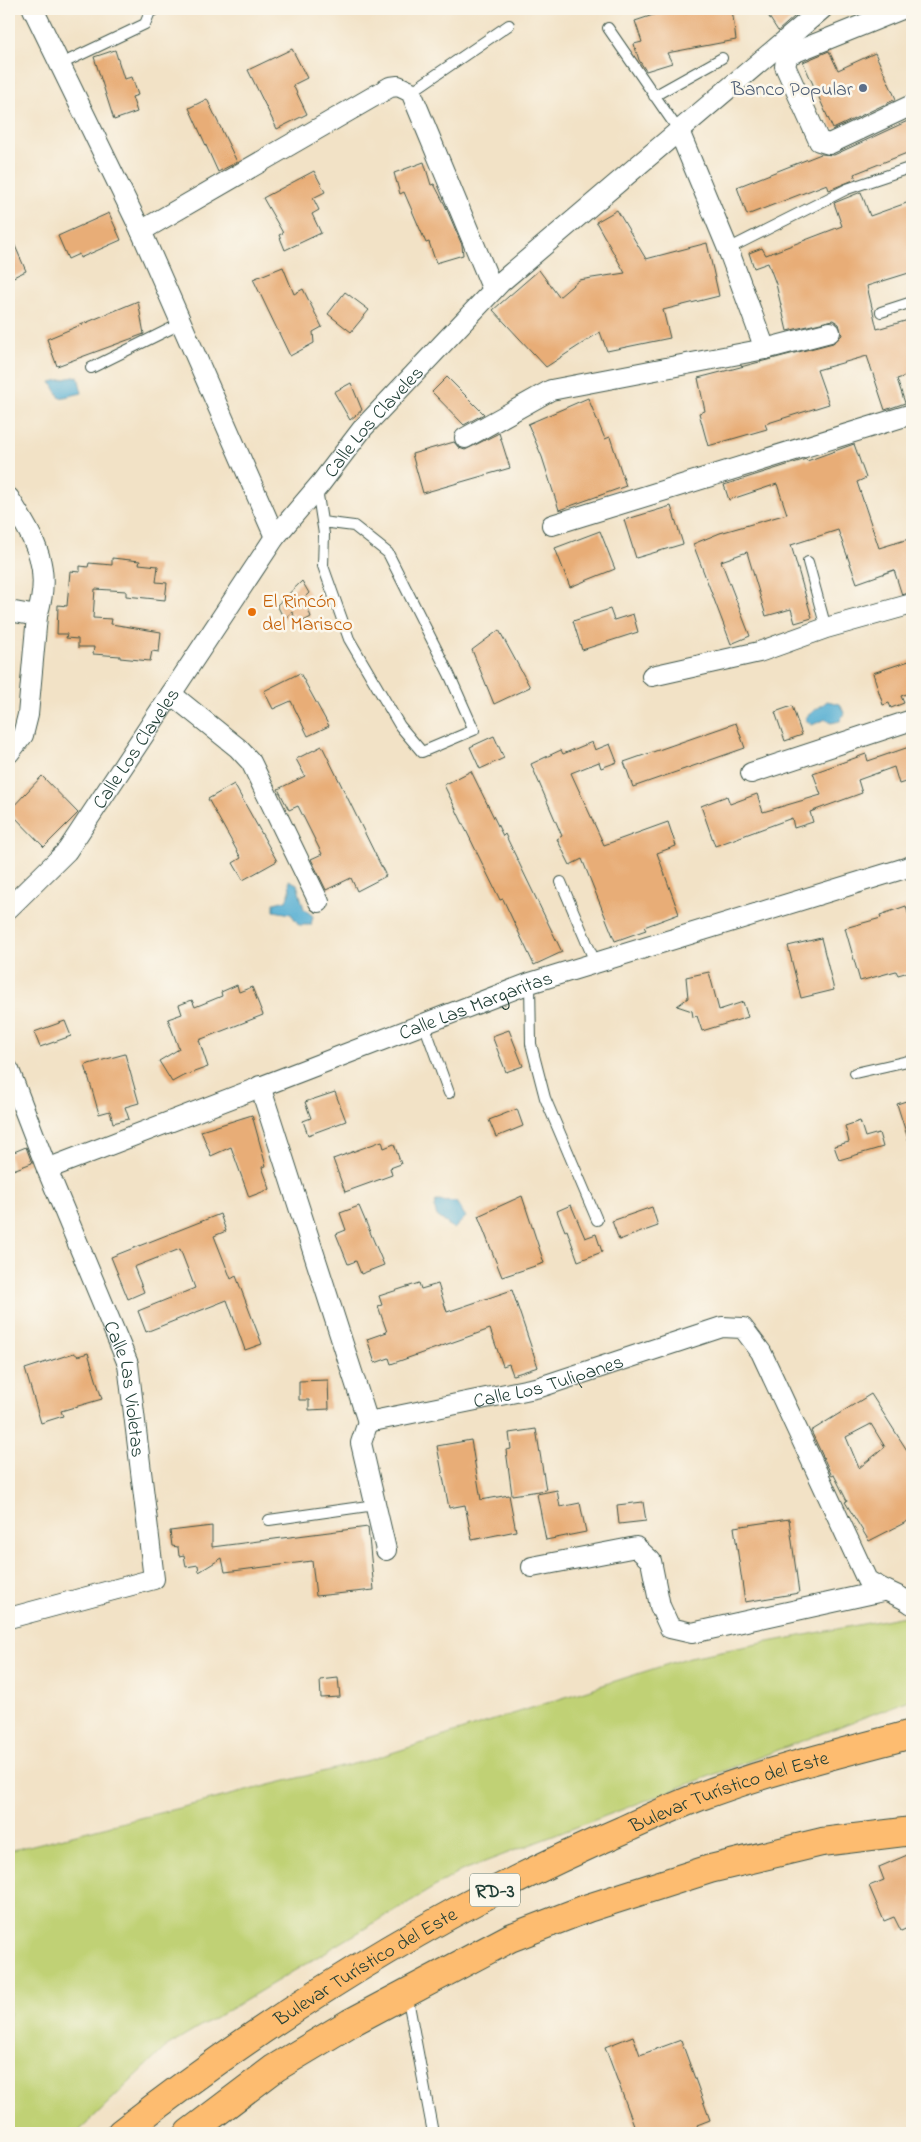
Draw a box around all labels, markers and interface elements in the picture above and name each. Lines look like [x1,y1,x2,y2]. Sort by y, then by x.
place label: Banco Popular [730,76,854,105]
marker: Banco Popular [857,82,869,94]
street label: Calle Los Claveles [318,360,432,485]
place label: El Rincón del Marisco [262,588,353,640]
marker: El Rincón del Marisco [246,606,258,618]
street label: Calle Los Claveles [86,683,188,816]
street label: Calle Las Margaritas [395,965,557,1049]
street label: Calle Las Violetas [95,1317,151,1459]
street label: Calle Los Tulipanes [471,1348,628,1417]
street label: Bulevar Turístico del Este [624,1745,832,1842]
road number: RD-3 [470,1874,520,1906]
street label: Bulevar Turístico del Este [268,1901,463,2035]

